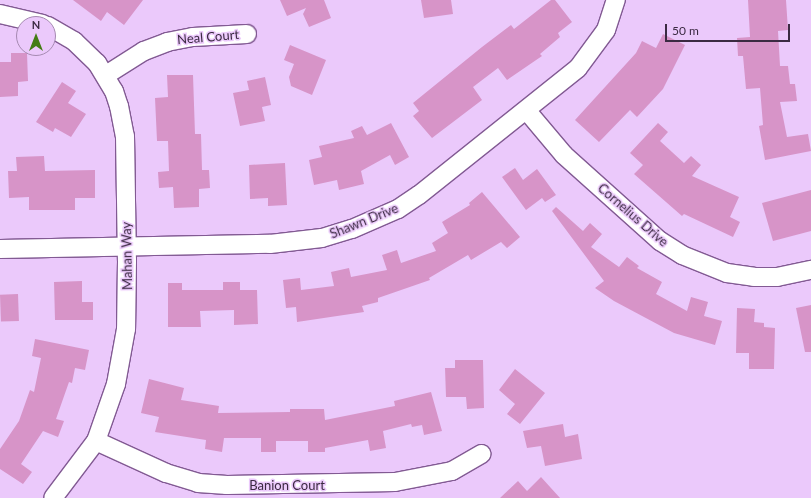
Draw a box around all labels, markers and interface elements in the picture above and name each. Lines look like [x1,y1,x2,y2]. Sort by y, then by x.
north arrow [16,16,56,56]
scale bar [667,16,792,42]
text: N [32,18,40,31]
text: 50 m [672,23,699,38]
street label: Neal Court [176,27,240,47]
street label: Cornelius Drive [595,180,671,250]
street label: Shawn Drive [328,200,400,242]
street label: Mahan Way [119,222,135,290]
street label: Banion Court [249,477,325,493]

